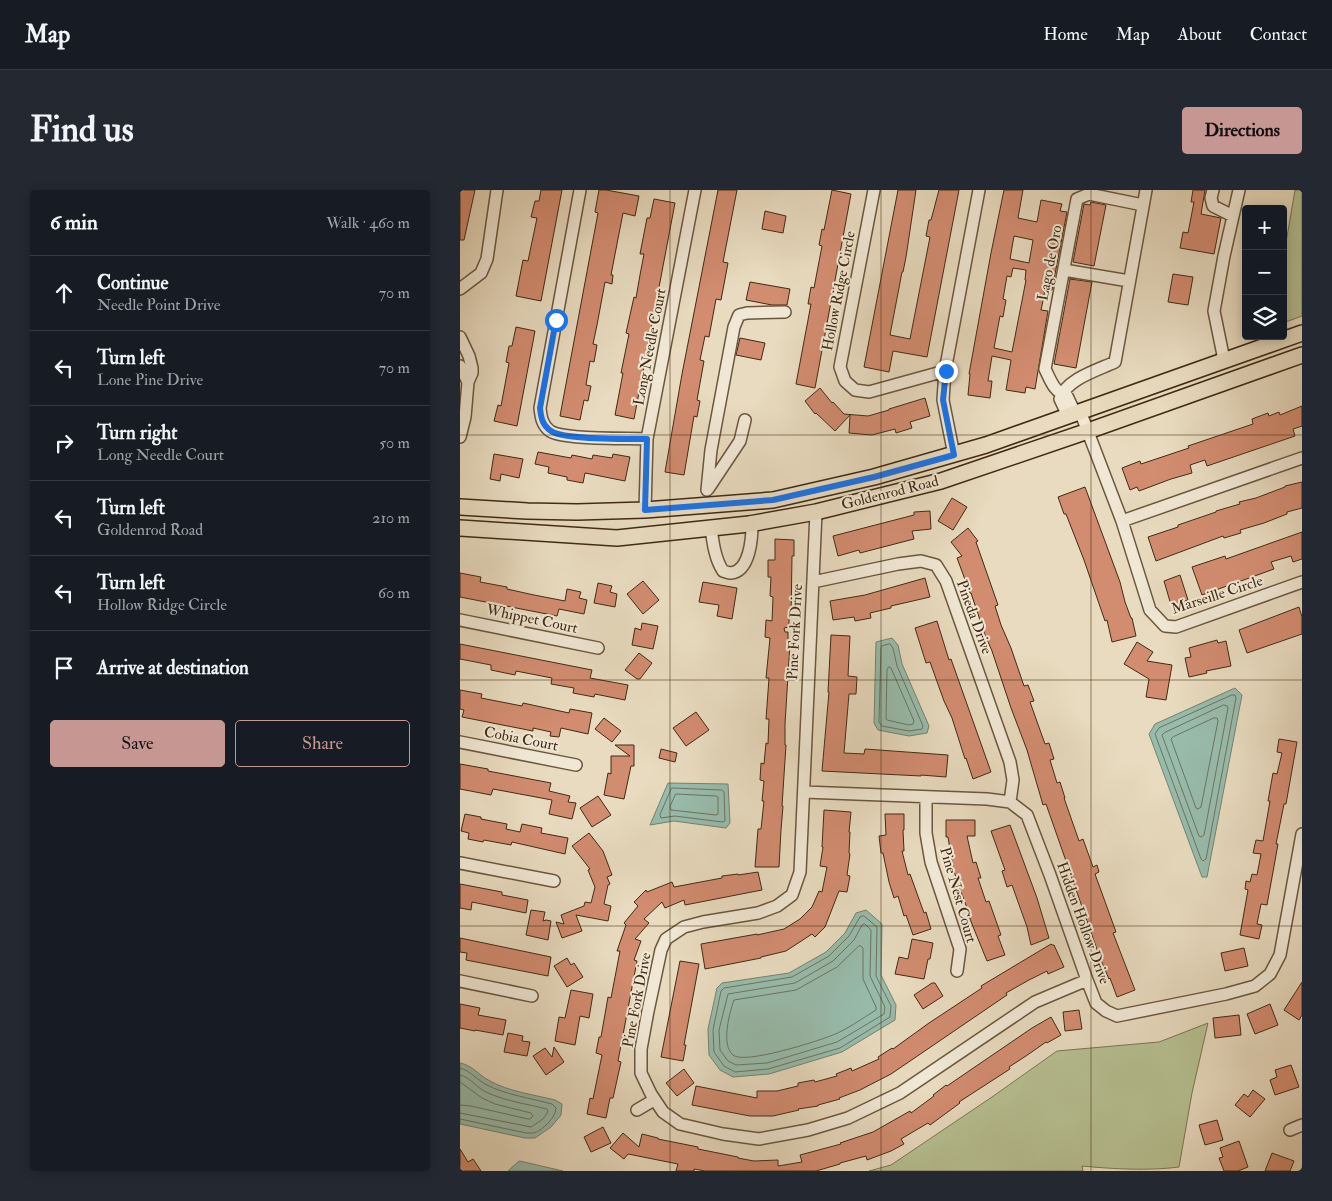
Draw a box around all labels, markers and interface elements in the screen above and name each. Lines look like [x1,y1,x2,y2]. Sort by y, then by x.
text: Map [25,19,70,50]
text: Home [1043,23,1088,46]
text: Map [1116,23,1150,46]
text: About [1178,23,1222,46]
text: Contact [1250,23,1307,46]
button: Directions [1182,107,1302,154]
text: Find us [30,108,134,152]
map controls [1242,205,1287,340]
button: + [1242,205,1287,250]
text: 6 min [50,209,98,236]
text: Walk · 460 m [326,213,410,233]
street label: Lago de Oro [1033,224,1067,302]
street label: Hollow Ridge Circle [818,229,860,353]
button: − [1242,250,1287,295]
text: Continue [97,271,168,295]
icon: ahead [50,279,78,307]
text: 70 m [379,283,410,303]
street label: Long Needle Court [629,287,671,407]
text: Needle Point Drive [97,295,221,315]
button: layers [1242,295,1287,340]
route start [545,309,568,332]
text: Turn left [97,346,165,370]
icon: left [50,354,78,382]
text: 70 m [379,358,410,378]
route end [935,360,958,383]
text: Lone Pine Drive [97,370,203,390]
text: Turn right [97,421,177,445]
icon: right [50,429,78,457]
text: 50 m [379,433,410,453]
text: Long Needle Court [97,445,224,465]
street label: Goldenrod Road [839,472,941,514]
text: Turn left [97,496,165,520]
icon: left [50,504,78,532]
text: 210 m [372,508,410,528]
text: Goldenrod Road [97,520,203,540]
text: Turn left [97,571,165,595]
street label: Marseille Circle [1169,571,1265,619]
street label: Pineda Drive [952,577,996,657]
icon: left [50,579,78,607]
text: 60 m [378,583,410,603]
street label: Pine Fork Drive [783,583,807,681]
text: Hollow Ridge Circle [97,595,227,615]
street label: Whippet Court [483,600,580,639]
icon: arrive [50,654,78,682]
text: Arrive at destination [97,656,249,680]
button: Save [50,720,225,767]
button: Share [235,720,410,767]
street label: Cobia Court [482,722,560,756]
street label: Pine Nest Court [935,845,981,945]
street label: Hidden Hollow Drive [1052,859,1114,987]
street label: Pine Fork Drive [618,951,656,1049]

